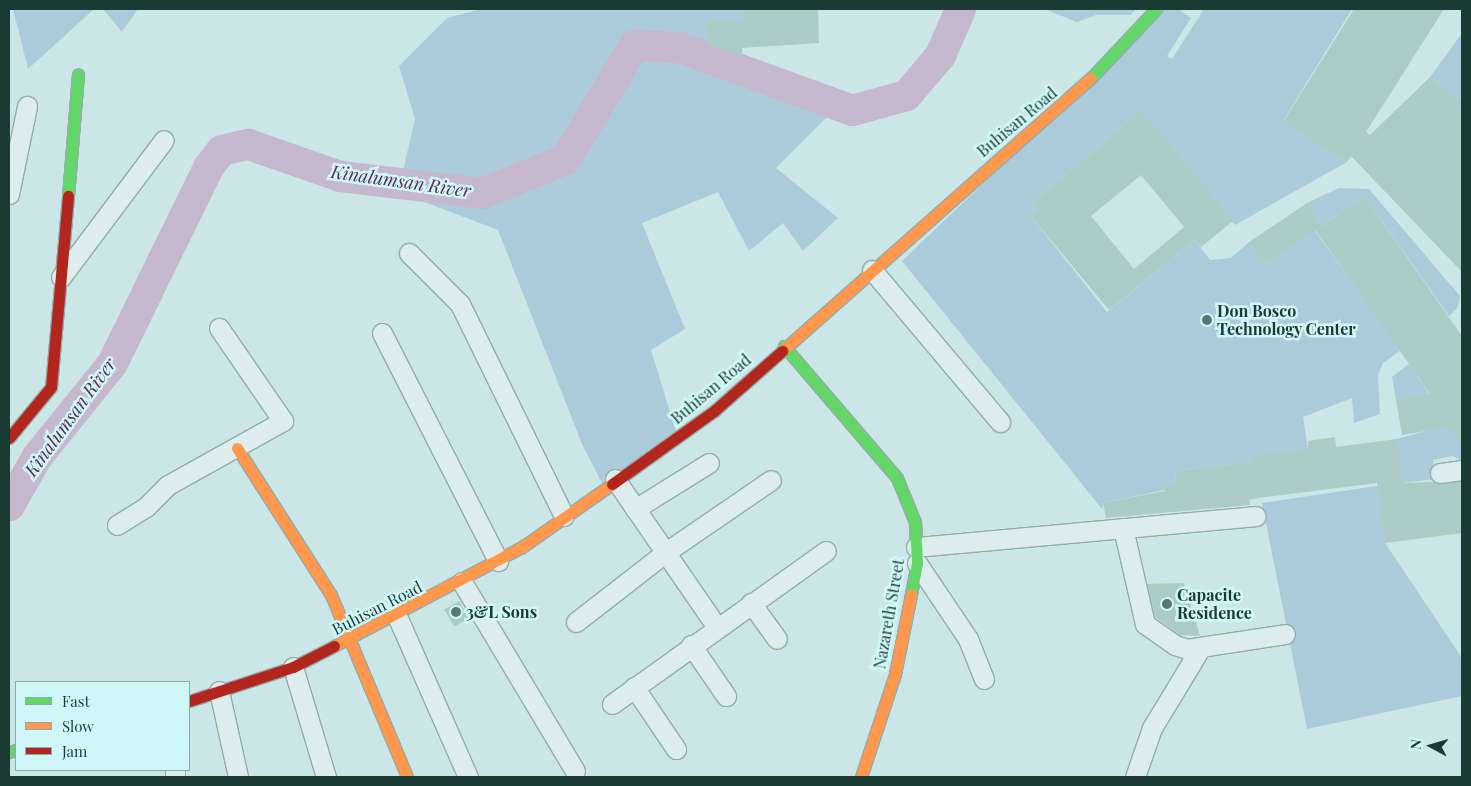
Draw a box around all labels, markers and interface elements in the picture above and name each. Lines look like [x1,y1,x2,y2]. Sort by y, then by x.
street label: Buhisan Road [973,83,1061,161]
water label: Kinalumsan River [330,161,472,201]
place label: Don Bosco Technology Center [1217,301,1356,339]
marker: Don Bosco Technology Center [1201,314,1213,326]
street label: Buhisan Road [667,350,755,428]
water label: Kinalumsan River [20,354,120,480]
street label: Nazareth Street [870,557,908,671]
street label: Buhisan Road [329,577,425,639]
place label: Capacite Residence [1177,585,1252,623]
marker: Capacite Residence [1161,598,1173,610]
place label: 3&L Sons [466,602,537,622]
marker: 3&L Sons [450,606,462,618]
legend [15,681,190,771]
text: Fast [62,691,90,711]
text: Slow [62,716,94,736]
north arrow [1406,721,1456,771]
text: N [1406,738,1426,750]
text: Jam [62,741,87,761]

